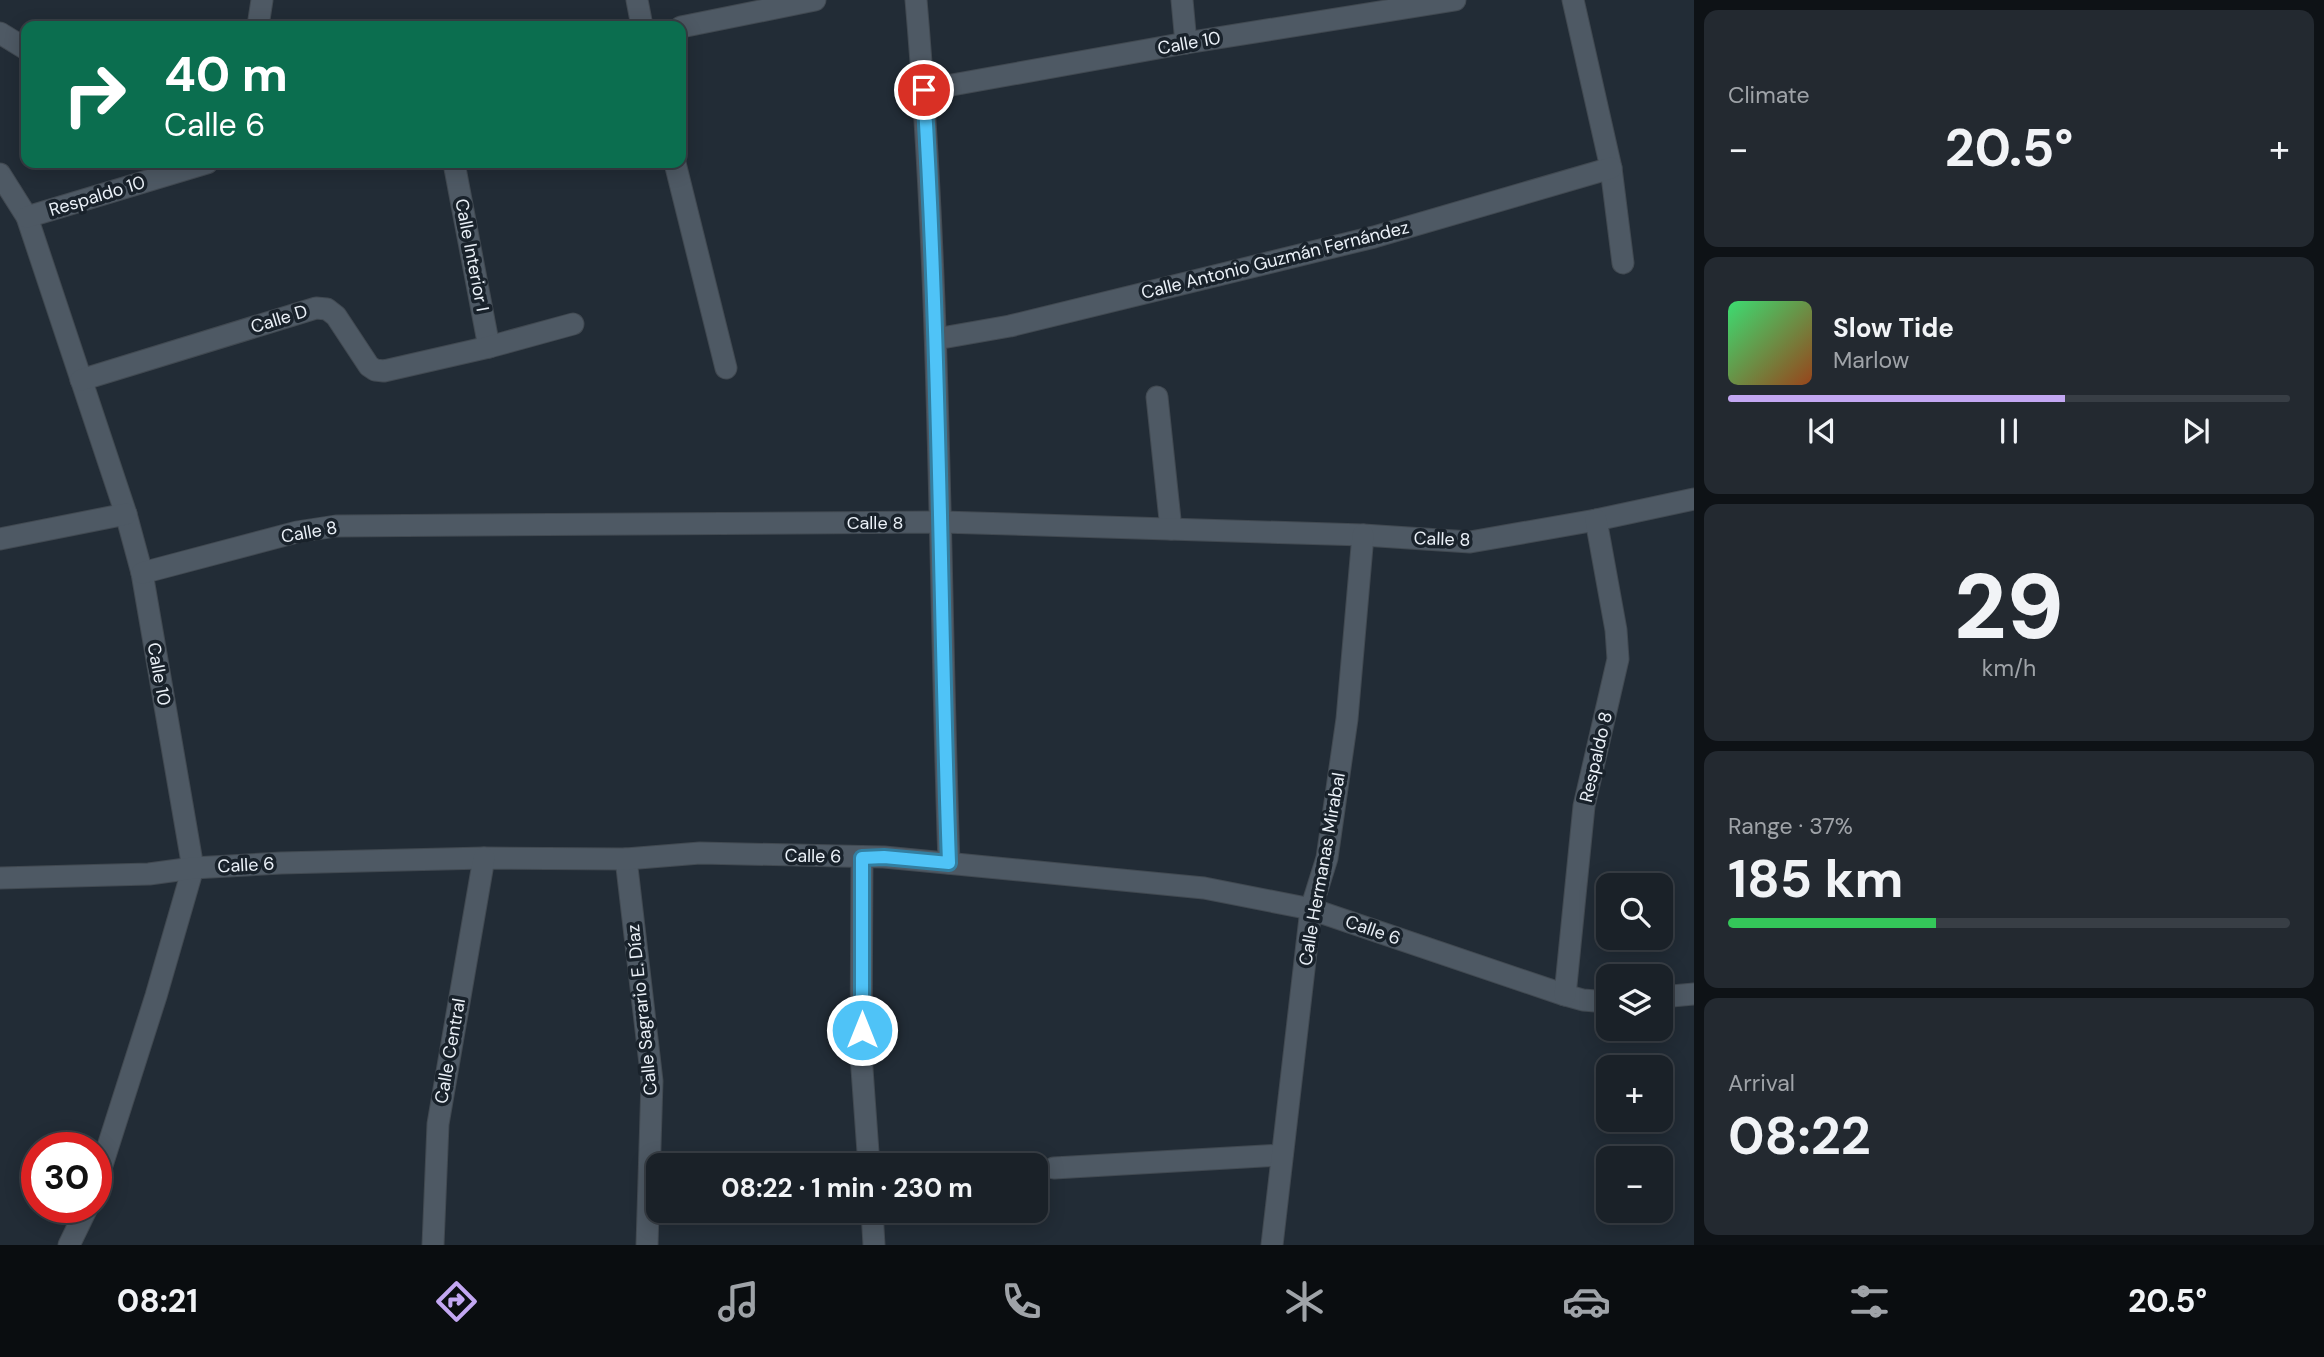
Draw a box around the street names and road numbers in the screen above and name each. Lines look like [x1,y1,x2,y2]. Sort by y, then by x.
street label: Calle 10 [1156,26,1222,60]
street label: Respaldo 10 [46,170,148,222]
street label: Calle Interior I [449,196,495,314]
street label: Calle Antonio Guzmán Fernández [1139,215,1411,305]
street label: Calle D [248,299,310,339]
street label: Calle 8 [847,511,903,535]
street label: Calle 8 [279,515,339,549]
street label: Calle 8 [1413,526,1471,552]
street label: Calle 10 [142,641,176,707]
street label: Respaldo 8 [1574,709,1618,805]
street label: Calle Hermanas Mirabal [1293,771,1351,967]
street label: Calle 6 [784,844,842,868]
street label: Calle 6 [217,852,275,878]
street label: Calle 6 [1342,909,1404,951]
street label: Calle Sagrario E. Díaz [621,923,663,1097]
street label: Calle Central [429,996,471,1106]

